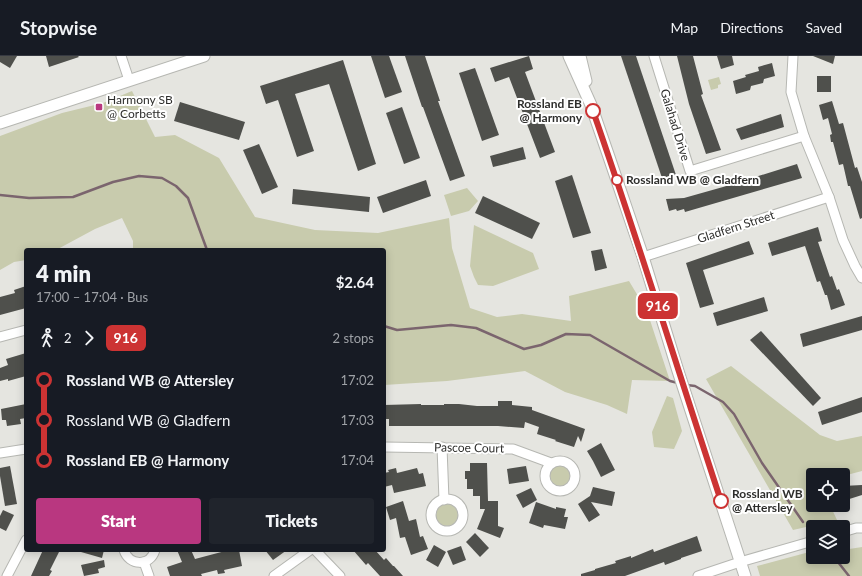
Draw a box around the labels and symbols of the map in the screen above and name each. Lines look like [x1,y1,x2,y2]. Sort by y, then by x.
street label: Galahad Drive [657,87,694,163]
place label: Harmony SB @ Corbetts [107,92,173,121]
place label: Rossland EB @ Harmony [517,96,583,125]
marker: Harmony SB @ Corbetts [94,102,104,112]
marker: Rossland EB @ Harmony [585,103,601,119]
place label: Rossland WB @ Gladfern [626,172,759,187]
marker: Rossland WB @ Gladfern [611,174,623,186]
street label: Gladfern Street [695,207,777,246]
line badge: 916 [635,293,681,319]
street label: Pascoe Court [434,439,505,456]
place label: Rossland WB @ Attersley [732,486,803,515]
marker: Rossland WB @ Attersley [713,493,729,509]

